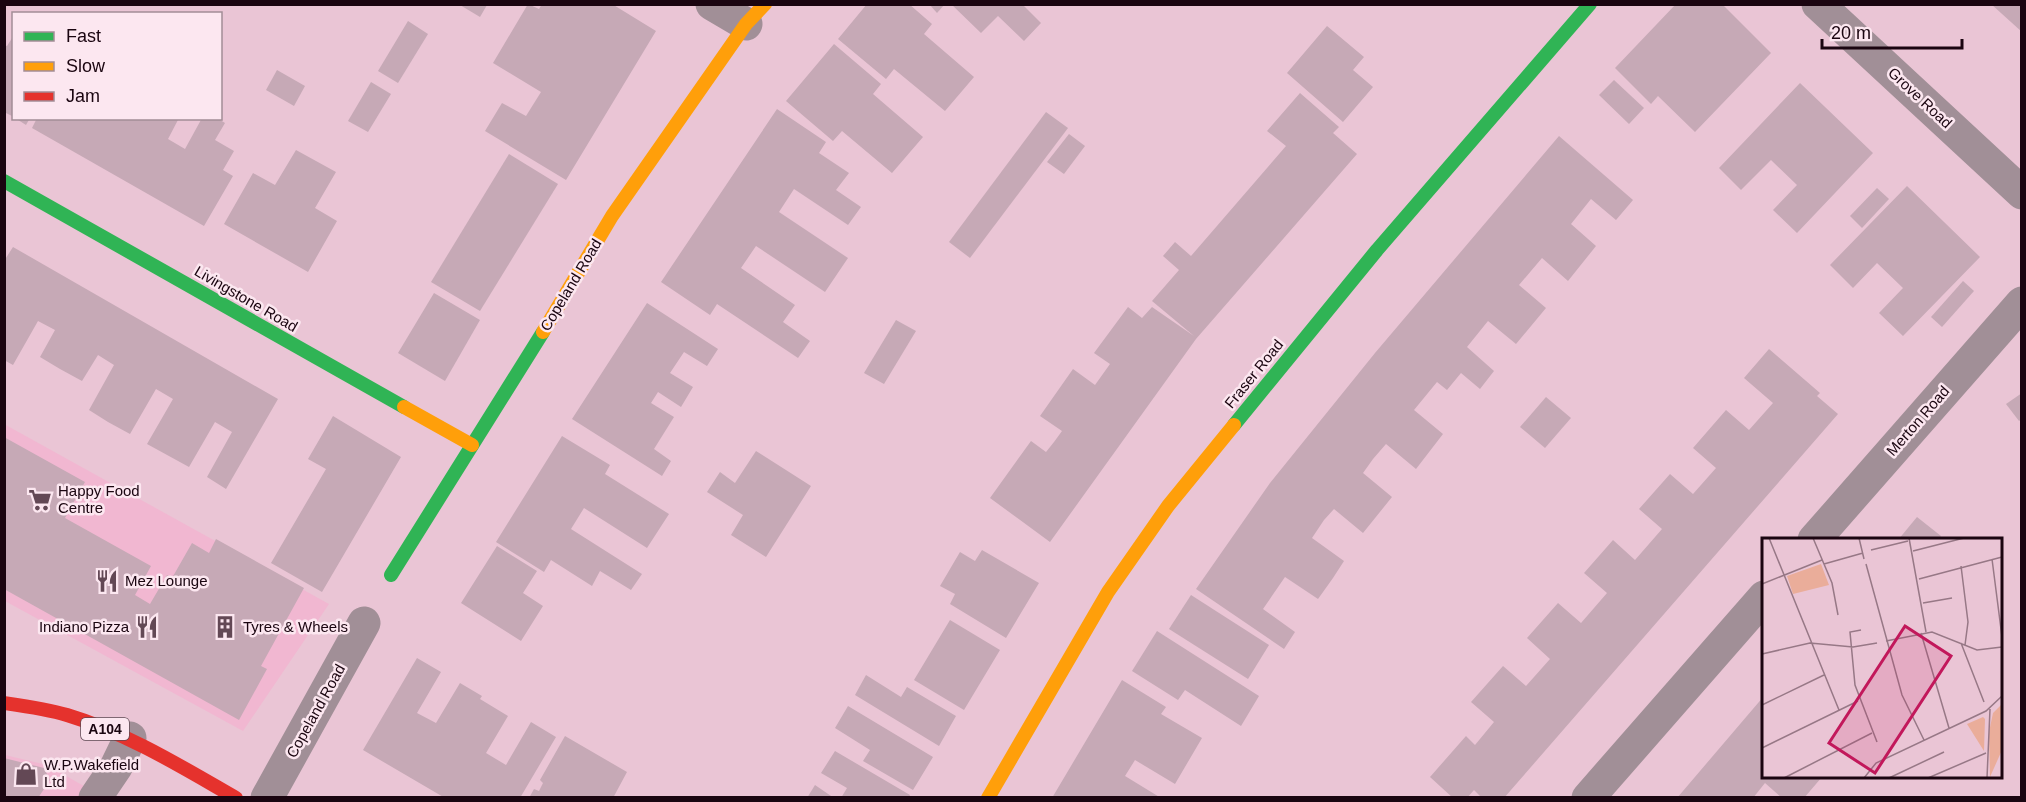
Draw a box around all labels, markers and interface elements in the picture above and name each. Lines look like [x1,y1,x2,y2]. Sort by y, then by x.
legend [12,12,222,120]
scale bar [1822,12,1962,50]
text: 20 m [1831,23,1871,43]
text: Fast [66,26,101,46]
text: Slow [66,56,106,76]
street label: Grove Road [1885,64,1956,131]
text: Jam [66,86,100,106]
street label: Copeland Road [536,236,605,334]
street label: Livingstone Road [192,262,301,335]
street label: Fraser Road [1221,336,1286,411]
street label: Merton Road [1883,382,1952,459]
place label: Happy Food Centre [58,482,140,516]
supermarket icon: Happy Food Centre [27,487,53,513]
inset map [1762,538,2002,778]
restaurant icon: Mez Lounge [94,568,120,594]
place label: Mez Lounge [125,572,208,589]
restaurant icon: Indiano Pizza [134,614,160,640]
building icon: Tyres & Wheels [212,614,238,640]
place label: Indiano Pizza [39,618,130,635]
place label: Tyres & Wheels [243,618,348,635]
street label: Copeland Road [283,661,348,760]
road number: A104 [81,718,129,740]
place label: W.P.Wakefield Ltd [44,756,139,790]
shop icon: W.P.Wakefield Ltd [13,761,39,787]

